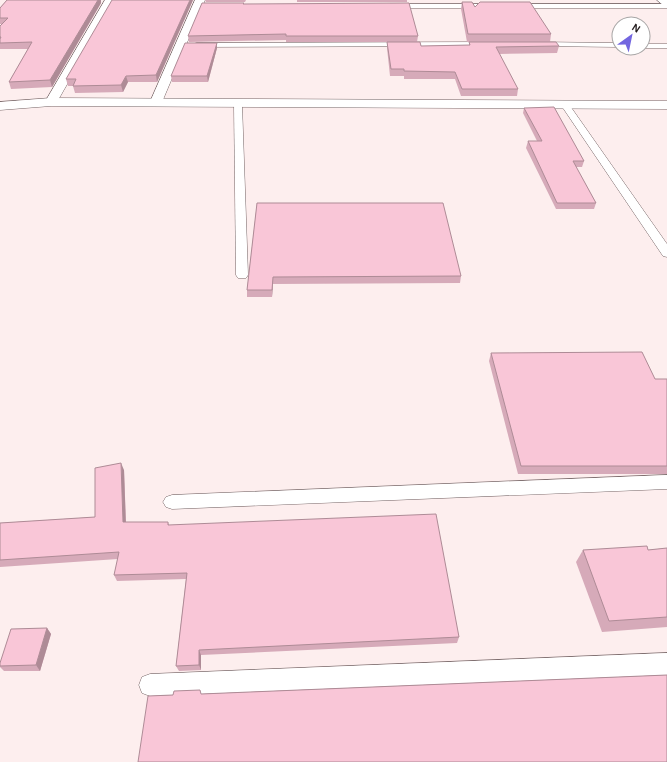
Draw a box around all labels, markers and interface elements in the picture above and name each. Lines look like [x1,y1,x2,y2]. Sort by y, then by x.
north arrow [611,16,651,56]
text: N [630,21,642,35]

